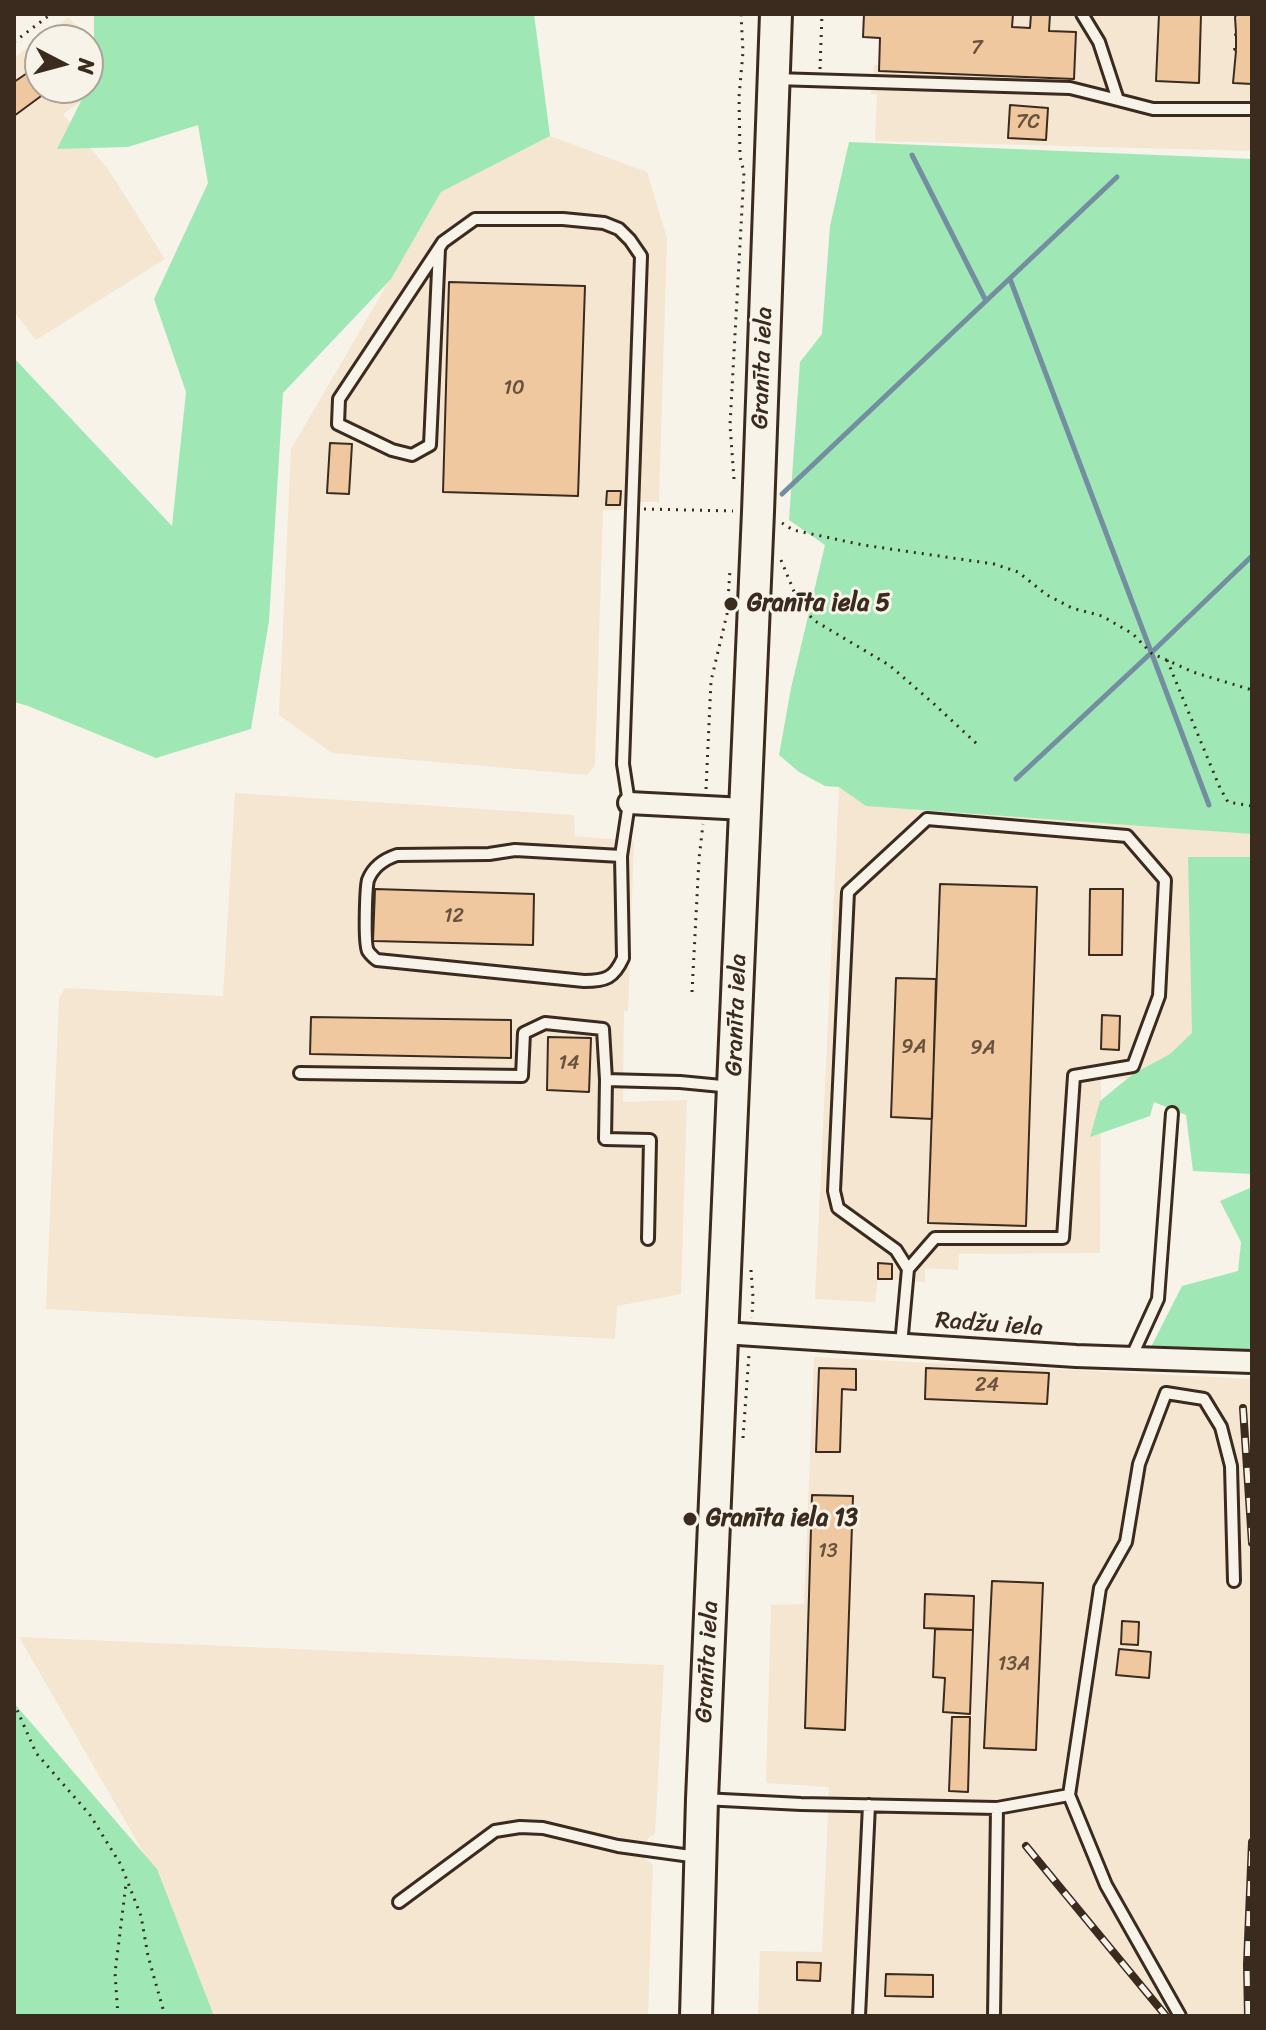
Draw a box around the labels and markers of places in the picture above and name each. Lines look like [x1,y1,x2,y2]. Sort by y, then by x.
place label: Granīta iela 5 [747,590,890,618]
marker: Granīta iela 5 [722,595,740,613]
place label: Granīta iela 13 [706,1505,858,1533]
marker: Granīta iela 13 [681,1510,699,1528]

